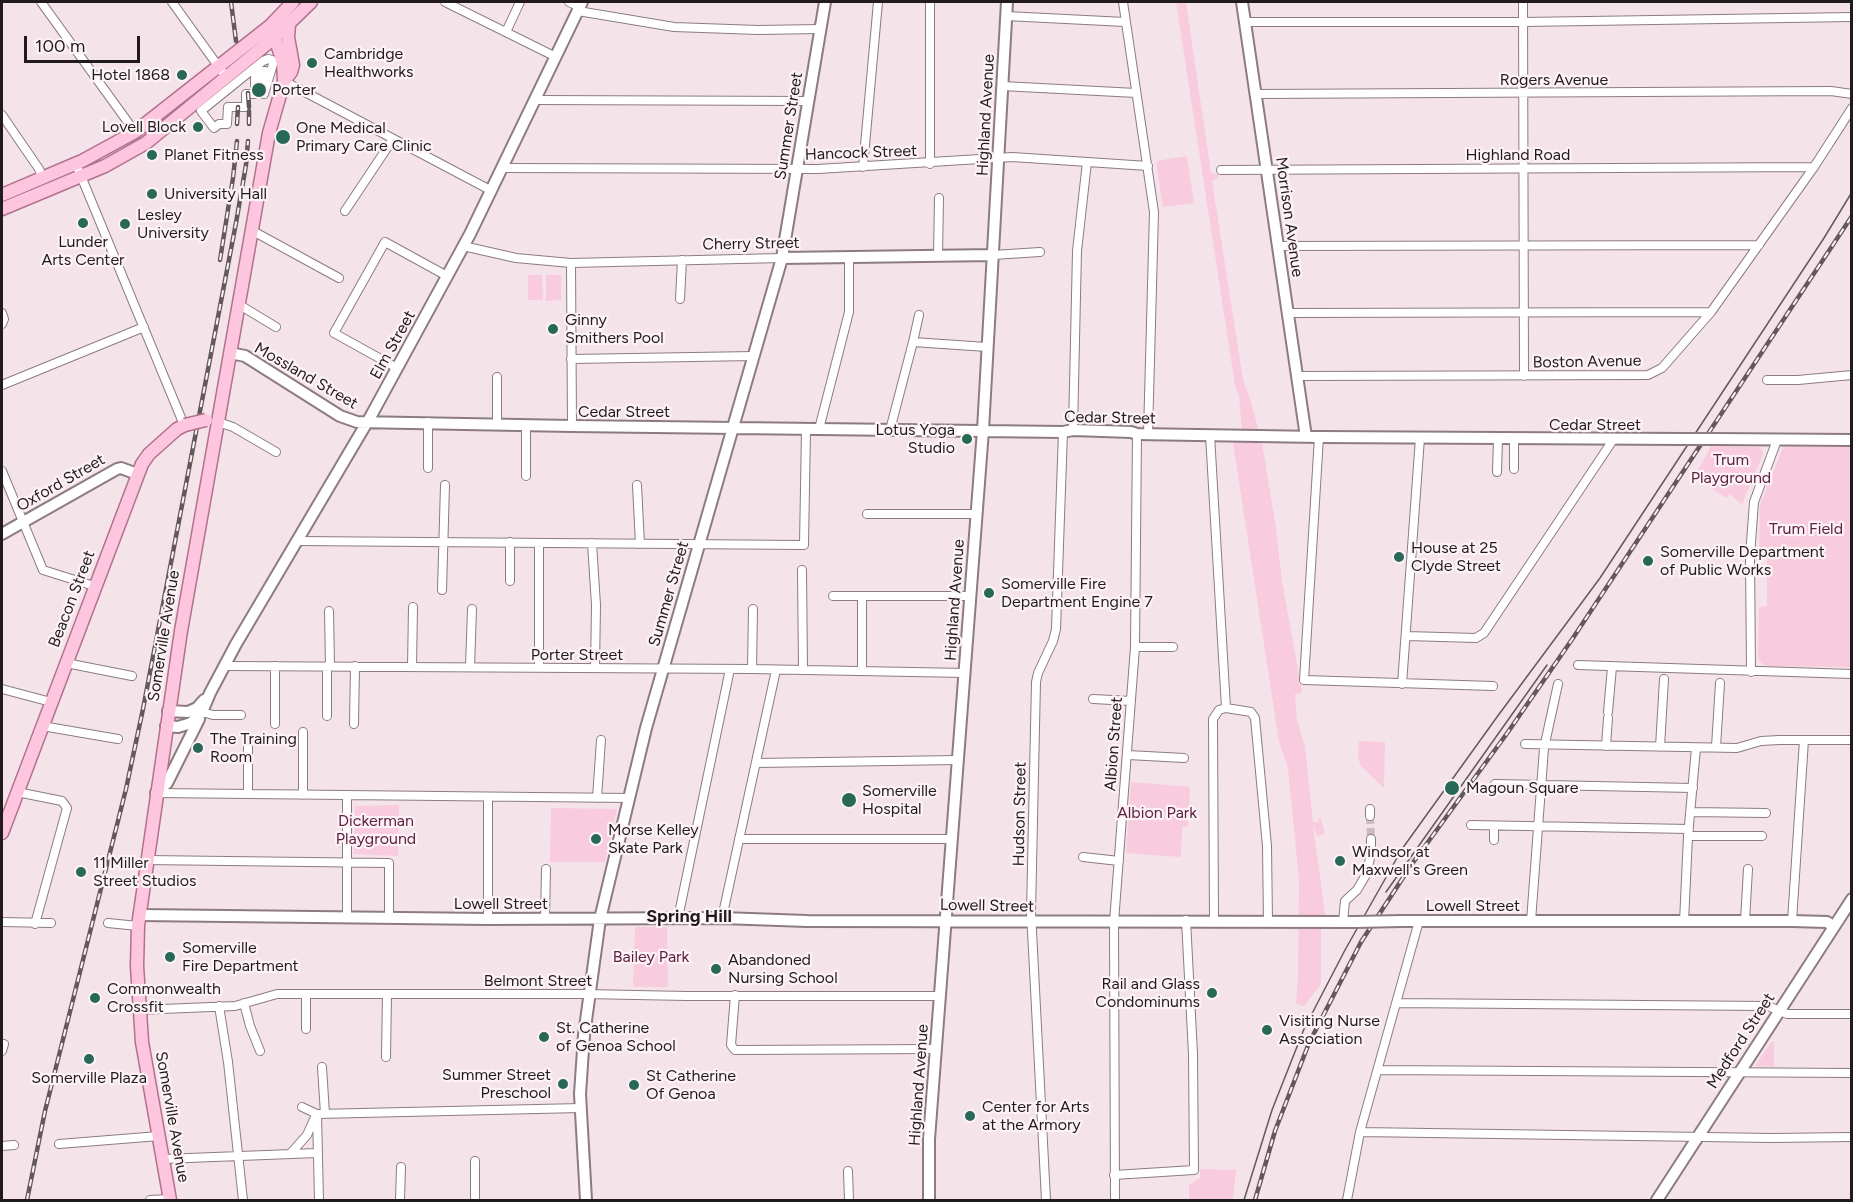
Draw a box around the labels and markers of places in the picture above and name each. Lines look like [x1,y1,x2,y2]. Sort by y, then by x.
place label: Cambridge Healthworks [324,44,414,82]
marker: Cambridge Healthworks [305,56,319,70]
place label: Hotel 1868 [91,65,170,85]
marker: Hotel 1868 [175,68,189,82]
place label: Porter [272,80,316,100]
marker: Porter [250,81,268,99]
place label: Lovell Block [102,117,186,137]
place label: One Medical Primary Care Clinic [296,118,432,156]
marker: Lovell Block [191,120,205,134]
marker: One Medical Primary Care Clinic [274,128,292,146]
place label: Planet Fitness [164,145,264,165]
marker: Planet Fitness [145,148,159,162]
place label: University Hall [164,184,267,204]
marker: University Hall [145,187,159,201]
place label: Lesley University [137,205,209,243]
marker: Lunder Arts Center [76,216,90,230]
marker: Lesley University [118,217,132,231]
place label: Lunder Arts Center [41,232,125,270]
place label: Ginny Smithers Pool [565,310,664,348]
marker: Ginny Smithers Pool [546,322,560,336]
place label: Lotus Yoga Studio [875,420,955,458]
marker: Lotus Yoga Studio [960,432,974,446]
place label: House at 25 Clyde Street [1411,538,1501,576]
place label: Somerville Department of Public Works [1660,542,1825,580]
marker: House at 25 Clyde Street [1392,550,1406,564]
marker: Somerville Department of Public Works [1641,554,1655,568]
place label: Somerville Fire Department Engine 7 [1001,574,1153,612]
marker: Somerville Fire Department Engine 7 [982,586,996,600]
place label: The Training Room [210,729,297,767]
marker: The Training Room [191,741,205,755]
place label: Magoun Square [1466,778,1578,798]
marker: Magoun Square [1443,779,1461,797]
place label: Somerville Hospital [862,781,937,819]
marker: Somerville Hospital [840,791,858,809]
place label: Morse Kelley Skate Park [608,820,699,858]
marker: Morse Kelley Skate Park [589,832,603,846]
place label: Windsor at Maxwell's Green [1352,842,1468,880]
place label: 11 Miller Street Studios [93,853,196,891]
marker: Windsor at Maxwell's Green [1333,854,1347,868]
marker: 11 Miller Street Studios [74,865,88,879]
place label: Somerville Fire Department [182,938,299,976]
marker: Somerville Fire Department [163,950,177,964]
place label: Abandoned Nursing School [728,950,838,988]
marker: Abandoned Nursing School [709,962,723,976]
place label: Rail and Glass Condominums [1095,974,1200,1012]
place label: Commonwealth Crossfit [107,979,221,1017]
marker: Rail and Glass Condominums [1205,986,1219,1000]
marker: Commonwealth Crossfit [88,991,102,1005]
place label: Visiting Nurse Association [1279,1011,1380,1049]
place label: St. Catherine of Genoa School [556,1018,676,1056]
marker: Visiting Nurse Association [1260,1023,1274,1037]
marker: St. Catherine of Genoa School [537,1030,551,1044]
marker: Somerville Plaza [82,1052,96,1066]
place label: Summer Street Preschool [442,1065,551,1103]
place label: St Catherine Of Genoa [646,1066,736,1104]
place label: Somerville Plaza [31,1068,147,1088]
marker: Summer Street Preschool [556,1077,570,1091]
marker: St Catherine Of Genoa [627,1078,641,1092]
place label: Center for Arts at the Armory [982,1097,1090,1135]
marker: Center for Arts at the Armory [963,1109,977,1123]

